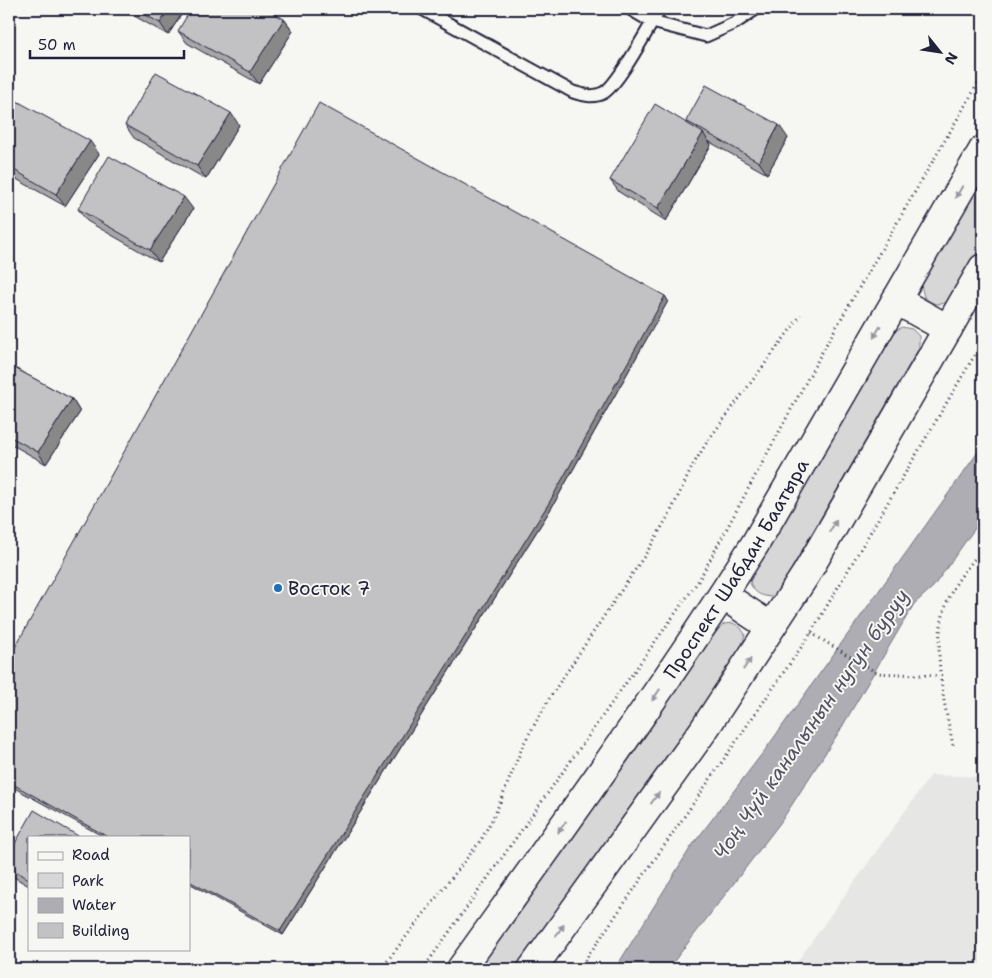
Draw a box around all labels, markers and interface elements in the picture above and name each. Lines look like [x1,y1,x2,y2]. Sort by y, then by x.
scale bar [30,28,184,60]
north arrow [914,28,964,78]
text: 50 m [38,35,76,55]
text: N [941,49,962,68]
one-way arrow [954,185,963,198]
one-way arrow [873,326,882,339]
street label: Проспект Шабдан Баатыра [658,454,814,683]
one-way arrow [829,519,838,533]
place label: Восток 7 [288,576,370,601]
marker: Восток 7 [272,582,284,594]
water label: Чоң Чүй каналынын нугун буруу [707,584,915,864]
one-way arrow [742,657,752,670]
one-way arrow [651,688,661,702]
one-way arrow [650,791,660,805]
one-way arrow [557,820,567,834]
legend [28,836,190,950]
text: Road [72,845,110,865]
text: Park [72,871,104,891]
text: Water [72,895,116,915]
text: Building [72,921,129,941]
one-way arrow [555,924,566,937]

